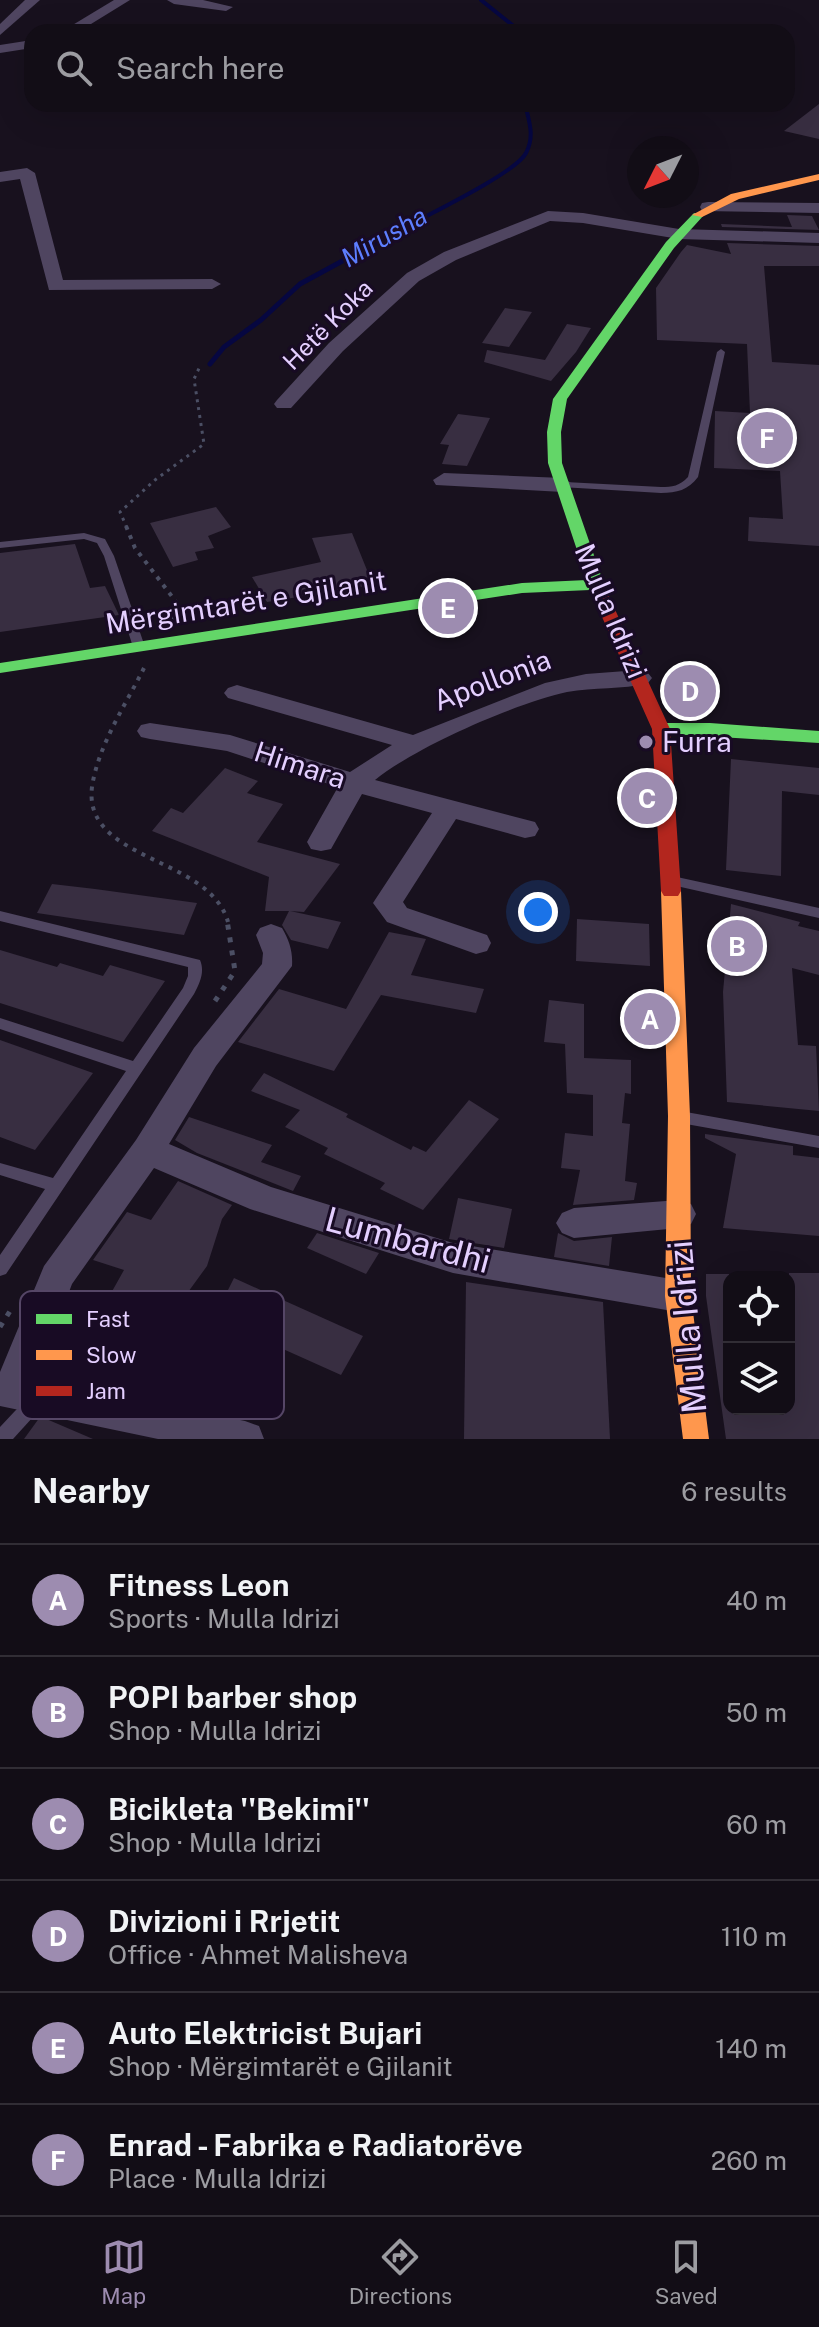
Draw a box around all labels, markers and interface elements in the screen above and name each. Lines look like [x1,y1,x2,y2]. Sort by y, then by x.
search box [24,24,795,112]
icon: search [52,46,96,90]
text: Search here [116,50,284,86]
north arrow [627,136,699,208]
water label: Mirusha [335,200,432,274]
street label: Hetë Koka [277,274,378,375]
pin: F [741,408,793,468]
street label: Mulla Idrizi [568,539,655,683]
street label: Mërgimtarët e Gjilanit [103,563,389,640]
pin: E [422,578,474,638]
street label: Apollonia [429,642,555,717]
pin: D [664,661,716,721]
place label: Furra [662,725,732,758]
marker: Furra [637,733,655,751]
street label: Himara [250,734,350,795]
pin: C [621,768,673,828]
your location [518,892,558,932]
pin: B [711,916,763,976]
pin: A [624,989,676,1049]
street label: Lumbardhi [321,1199,495,1281]
street label: Mulla Idrizi [660,1239,714,1415]
map controls [723,1271,795,1415]
button: locate [723,1271,795,1343]
legend [20,1291,284,1419]
text: Fast [86,1306,130,1332]
text: Slow [86,1342,136,1368]
button: layers [723,1343,795,1415]
text: Jam [86,1378,126,1404]
text: Nearby [32,1471,150,1511]
text: 6 results [681,1476,787,1507]
text: Fitness Leon [108,1567,289,1603]
text: A [49,1585,67,1616]
text: 40 m [726,1585,787,1616]
text: Sports · Mulla Idrizi [108,1603,340,1634]
text: POPI barber shop [108,1679,357,1715]
text: B [49,1697,67,1728]
text: 50 m [726,1697,787,1728]
text: Shop · Mulla Idrizi [108,1715,321,1746]
text: Bicikleta ''Bekimi'' [108,1791,370,1827]
text: C [49,1809,67,1840]
text: 60 m [726,1809,787,1840]
text: Shop · Mulla Idrizi [108,1827,321,1858]
text: Divizioni i Rrjetit [108,1903,340,1939]
text: D [49,1921,67,1952]
text: 110 m [721,1921,787,1952]
text: Office · Ahmet Malisheva [108,1939,408,1970]
text: Auto Elektricist Bujari [108,2015,422,2051]
text: E [50,2033,66,2064]
text: 140 m [715,2033,787,2064]
text: Shop · Mërgimtarët e Gjilanit [108,2051,453,2082]
text: Enrad - Fabrika e Radiatorëve [108,2127,523,2163]
text: F [50,2145,66,2176]
text: 260 m [711,2145,787,2176]
text: Place · Mulla Idrizi [108,2163,326,2194]
tab: Map [101,2235,146,2309]
tab: Directions [349,2235,452,2309]
tab: Saved [655,2235,718,2309]

